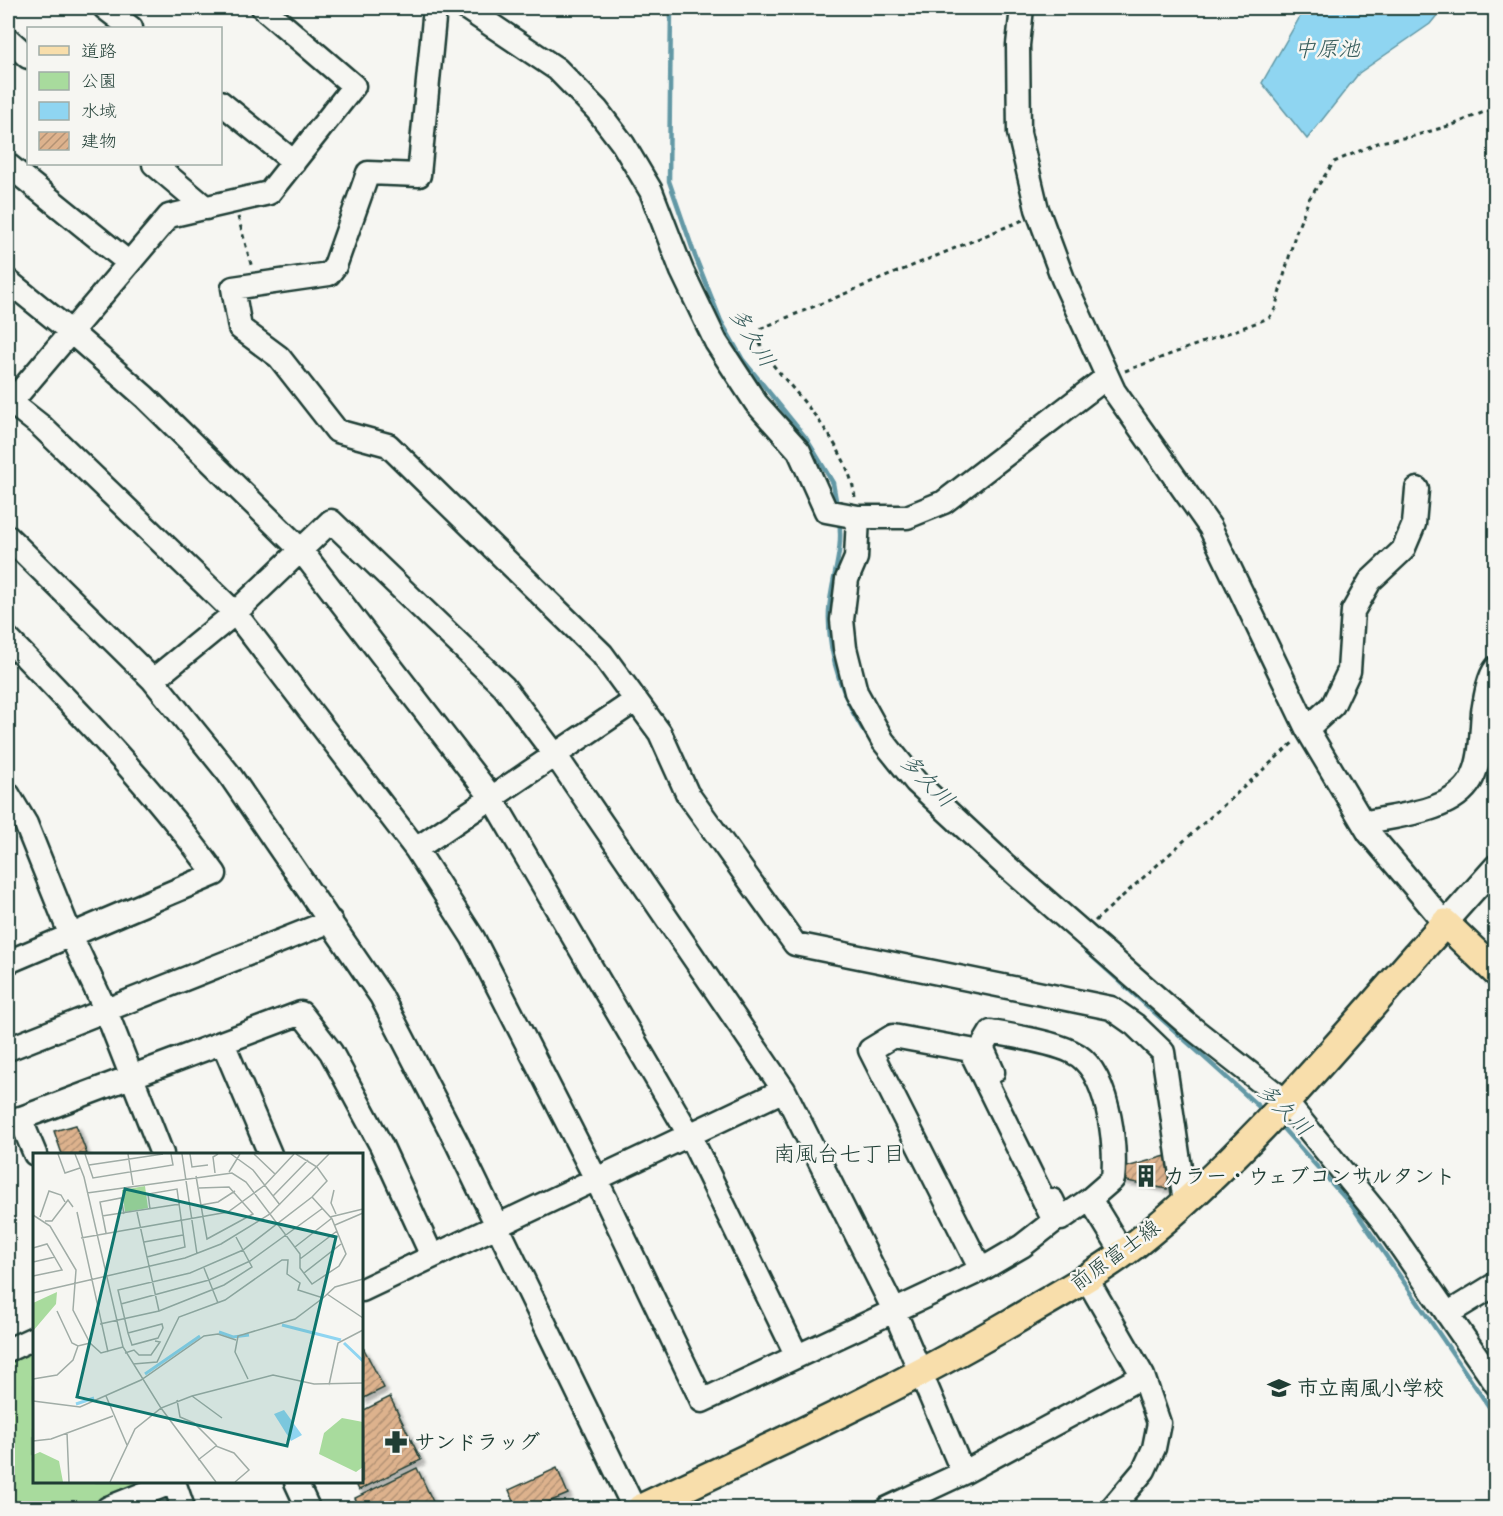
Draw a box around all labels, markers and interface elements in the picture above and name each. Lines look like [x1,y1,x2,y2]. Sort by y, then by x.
legend [27,27,222,165]
water label: 中原池 [1294,35,1361,62]
text: 道路 [81,40,117,62]
text: 公園 [81,70,117,92]
text: 水域 [81,100,117,122]
text: 建物 [81,130,117,152]
water label: 多久川 [724,302,782,372]
water label: 多久川 [895,747,961,813]
water label: 多久川 [1252,1077,1318,1142]
district label: 南風台七丁目 [773,1140,905,1167]
inset map [33,1153,363,1483]
building icon: カラー・ウェブコンサルタント [1133,1163,1159,1189]
place label: カラー・ウェブコンサルタント [1164,1163,1455,1188]
street label: 前原富士線 [1065,1214,1165,1296]
school or university icon: 市立南風小学校 [1266,1375,1292,1401]
place label: 市立南風小学校 [1297,1375,1444,1400]
pharmacy icon: サンドラッグ [383,1429,409,1455]
place label: サンドラッグ [414,1429,540,1454]

